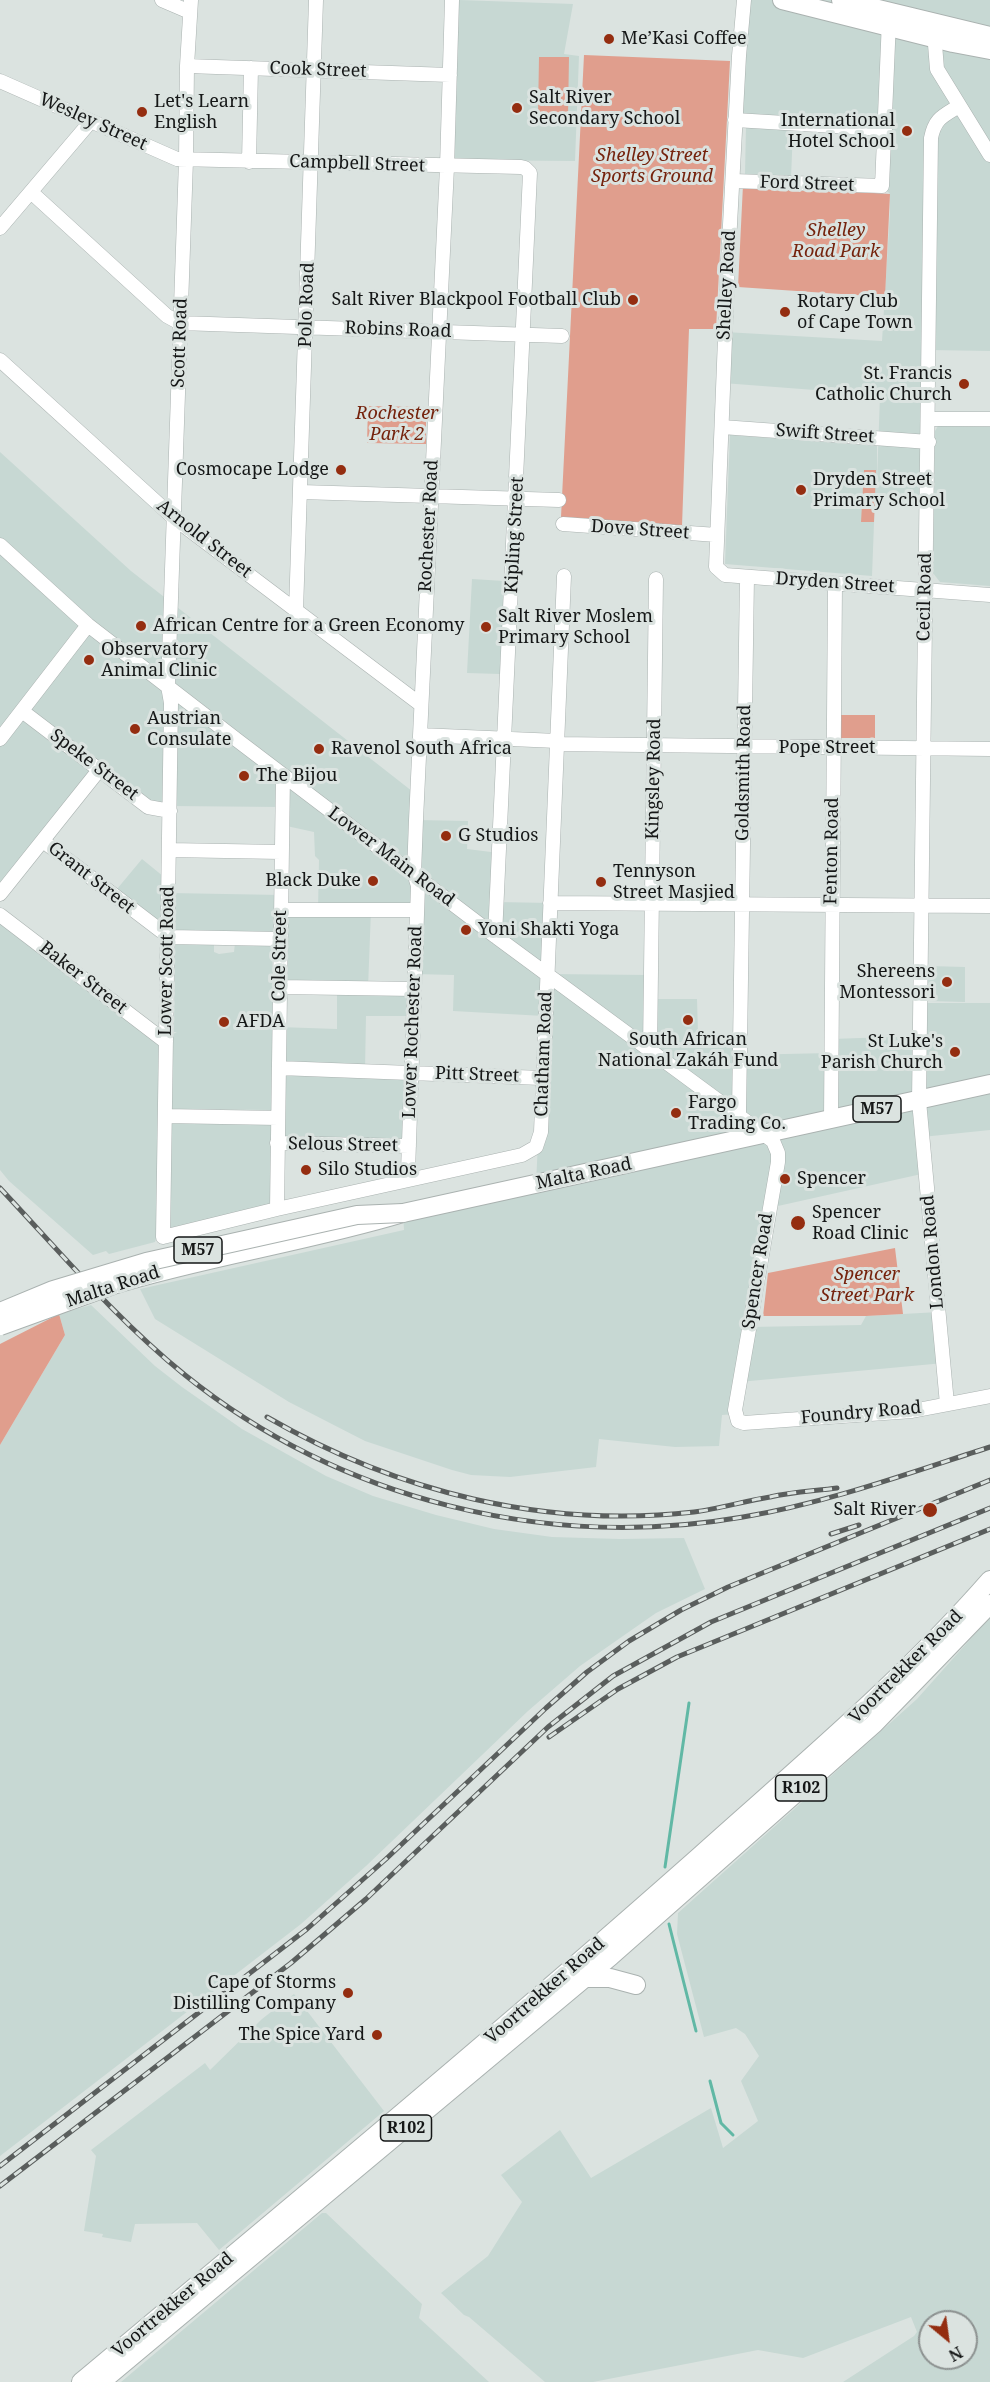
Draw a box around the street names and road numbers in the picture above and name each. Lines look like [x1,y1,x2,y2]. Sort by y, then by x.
street label: Cook Street [269,58,367,82]
street label: Wesley Street [36,89,150,155]
street label: Campbell Street [289,151,425,177]
street label: Ford Street [759,172,855,196]
street label: Shelley Road [713,230,741,340]
street label: Polo Road [295,262,319,348]
street label: Scott Road [168,298,192,388]
street label: Robins Road [344,317,452,343]
street label: Swift Street [775,420,875,448]
street label: Rochester Road [415,459,443,593]
street label: Kipling Street [501,476,529,594]
street label: Arnold Street [152,495,256,583]
street label: Dove Street [590,516,690,544]
street label: Cecil Road [913,552,937,642]
street label: Dryden Street [775,568,895,598]
street label: Goldsmith Road [732,705,756,841]
street label: Kingsley Road [642,718,666,840]
street label: Speke Street [46,725,142,805]
street label: Pope Street [779,737,875,759]
street label: Fenton Road [820,797,844,905]
street label: Lower Main Road [324,803,458,911]
street label: Grant Street [43,837,139,919]
street label: Lower Scott Road [155,886,179,1036]
street label: Cole Street [268,910,292,1002]
street label: Lower Rochester Road [399,925,427,1119]
street label: Baker Street [35,937,131,1019]
street label: Chatham Road [531,991,557,1117]
street label: Pitt Street [435,1063,519,1087]
road number: M57 [853,1096,901,1122]
street label: Selous Street [288,1133,398,1157]
street label: Malta Road [534,1153,634,1195]
street label: London Road [917,1194,949,1310]
street label: Spencer Road [738,1211,778,1331]
road number: M57 [174,1237,222,1263]
street label: Malta Road [63,1262,163,1312]
street label: Foundry Road [800,1397,922,1429]
street label: Voortrekker Road [845,1606,967,1728]
road number: R102 [776,1775,826,1801]
street label: Voortrekker Road [481,1933,609,2049]
road number: R102 [380,2115,432,2141]
street label: Voortrekker Road [108,2248,238,2362]

